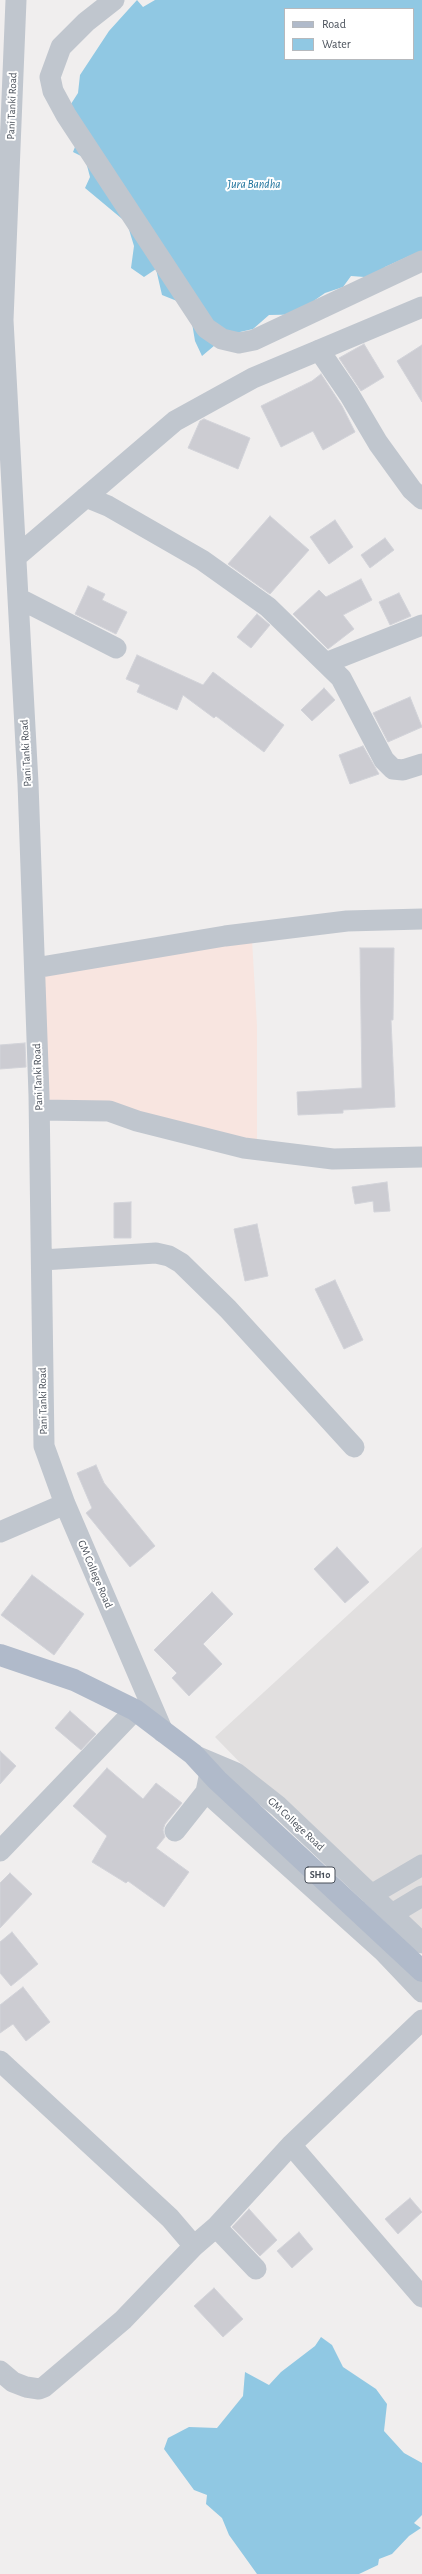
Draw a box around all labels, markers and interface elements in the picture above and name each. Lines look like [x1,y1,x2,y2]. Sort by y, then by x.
legend [284,8,414,60]
text: Road [322,18,346,30]
text: Water [322,38,351,50]
street label: Pani Tanki Road [4,72,20,140]
water label: Jura Bandha [227,177,281,191]
street label: Pani Tanki Road [18,719,34,787]
street label: Pani Tanki Road [30,1043,46,1111]
street label: Pani Tanki Road [36,1367,50,1435]
street label: GM College Road [75,1538,115,1610]
street label: GM College Road [265,1794,327,1854]
road number: SH10 [305,1867,335,1883]

